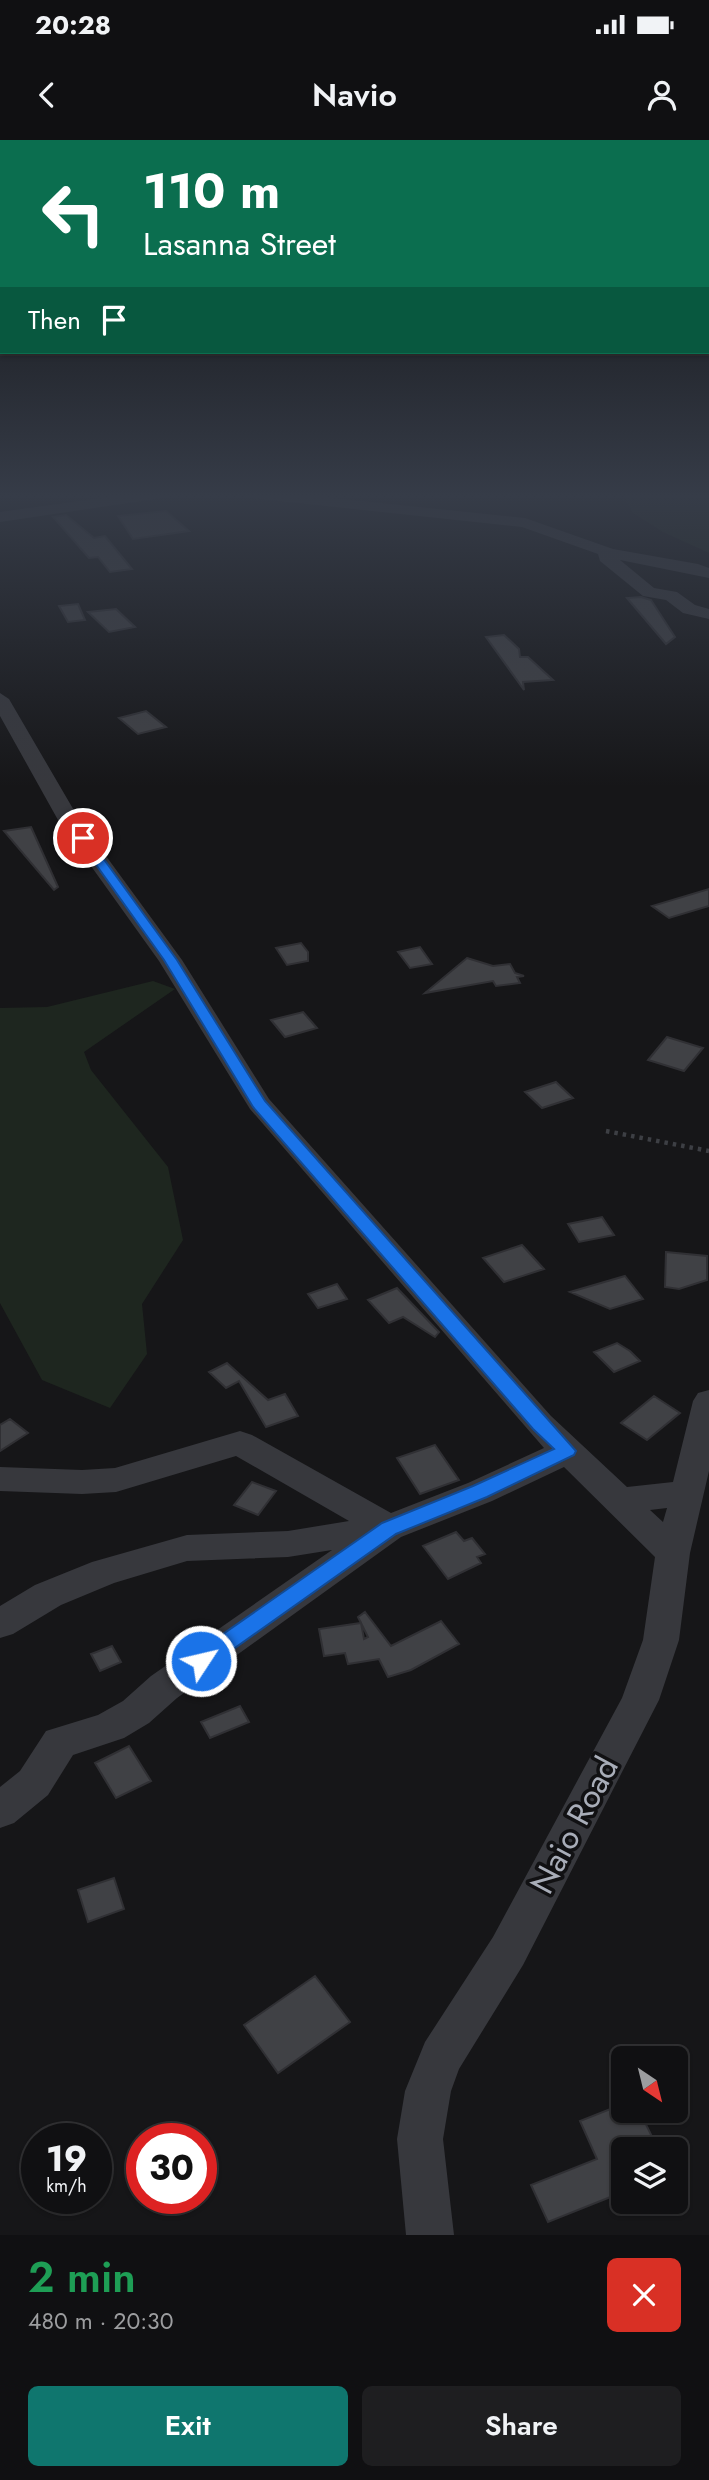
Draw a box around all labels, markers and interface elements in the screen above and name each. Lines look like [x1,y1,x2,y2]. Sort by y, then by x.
text: 20:28 [35,6,111,44]
text: Navio [312,72,397,118]
icon: back [28,76,66,114]
icon: person [643,76,681,114]
text: 110 m [143,156,280,226]
icon: left [28,168,119,259]
text: Lasanna Street [143,221,336,267]
text: Then [28,301,81,339]
icon: arrive [95,301,133,339]
pin [53,808,113,868]
icon: arrive [64,819,102,857]
position arrow [164,1624,238,1698]
street label: Naio Road [518,1748,630,1902]
north arrow [611,2046,688,2123]
map controls [611,2046,688,2214]
speed limit sign: 30 [126,2123,217,2214]
text: 19 [46,2134,87,2184]
button: layers [611,2137,688,2214]
text: km/h [46,2173,87,2199]
text: 2 min [28,2247,136,2308]
button: close [607,2258,681,2332]
text: 480 m · 20:30 [28,2304,173,2338]
button: Exit [28,2386,348,2466]
button: Share [362,2386,681,2466]

